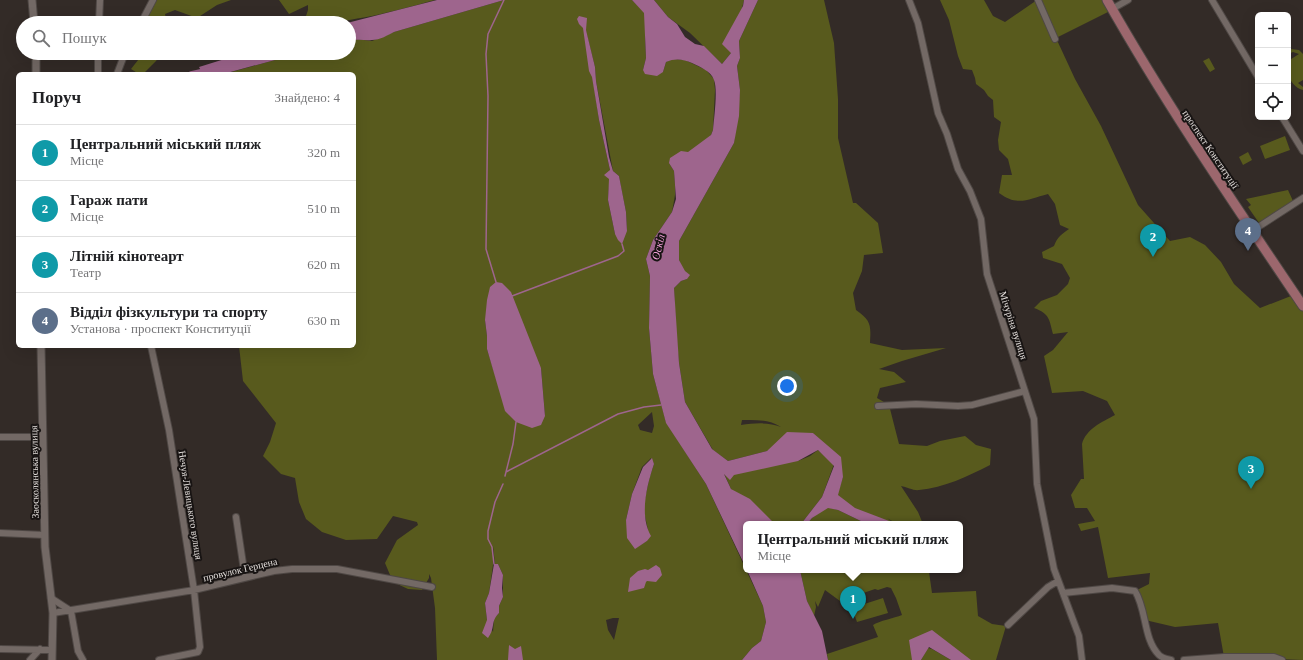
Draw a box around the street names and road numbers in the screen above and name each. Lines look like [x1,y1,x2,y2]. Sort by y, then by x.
street label: проспект Конституції [1180,108,1241,191]
street label: Мічуріна вулиця [997,290,1030,361]
street label: Заосколянська вулиця [28,425,41,519]
street label: Нечуя-Левицького вулиця [176,450,205,561]
street label: провулок Герцена [202,555,279,583]

